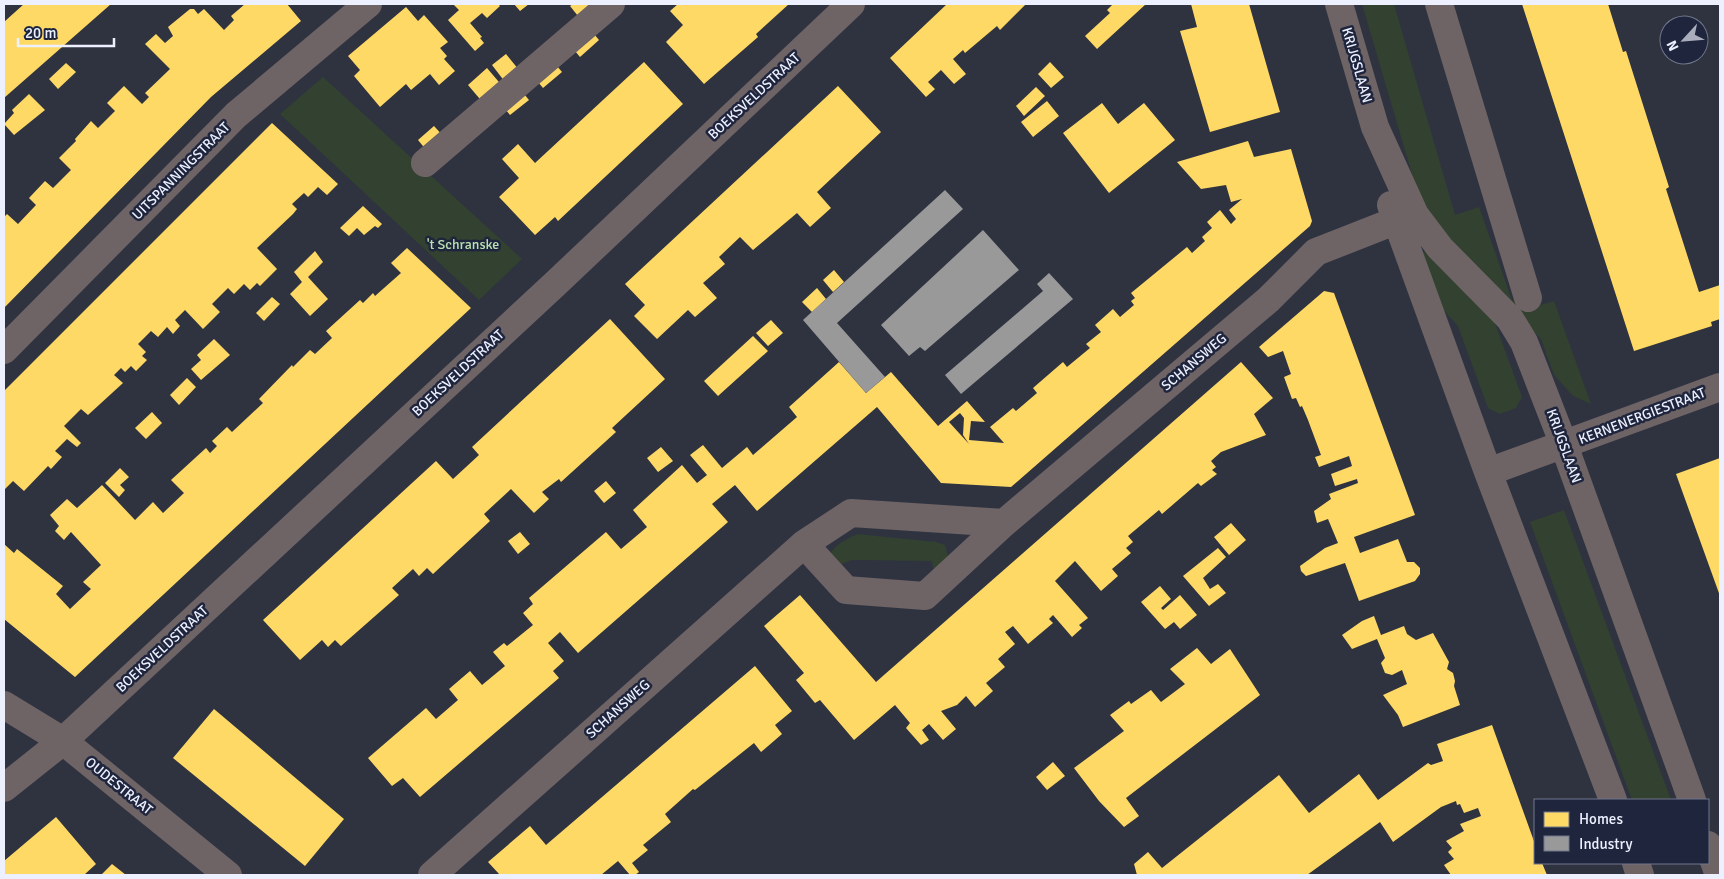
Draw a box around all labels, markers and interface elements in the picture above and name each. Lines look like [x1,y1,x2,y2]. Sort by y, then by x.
scale bar [18,15,114,47]
north arrow [1659,15,1709,65]
text: 20 m [25,24,56,42]
street label: KRIJGSLAAN [1338,25,1376,105]
text: N [1663,37,1683,54]
street label: BOEKSVELDSTRAAT [705,49,803,143]
street label: UITSPANNINGSTRAAT [129,118,234,223]
park label: 't Schranske [427,236,499,253]
street label: BOEKSVELDSTRAAT [409,326,507,420]
street label: SCHANSWEG [1158,330,1230,394]
street label: KERNENERGIESTRAAT [1576,384,1708,448]
street label: KRIJGSLAAN [1543,407,1585,485]
street label: BOEKSVELDSTRAAT [113,602,211,696]
street label: SCHANSWEG [583,676,653,742]
street label: OUDESTRAAT [82,754,156,818]
legend [1534,799,1709,864]
text: Homes [1579,810,1623,828]
text: Industry [1579,835,1632,853]

